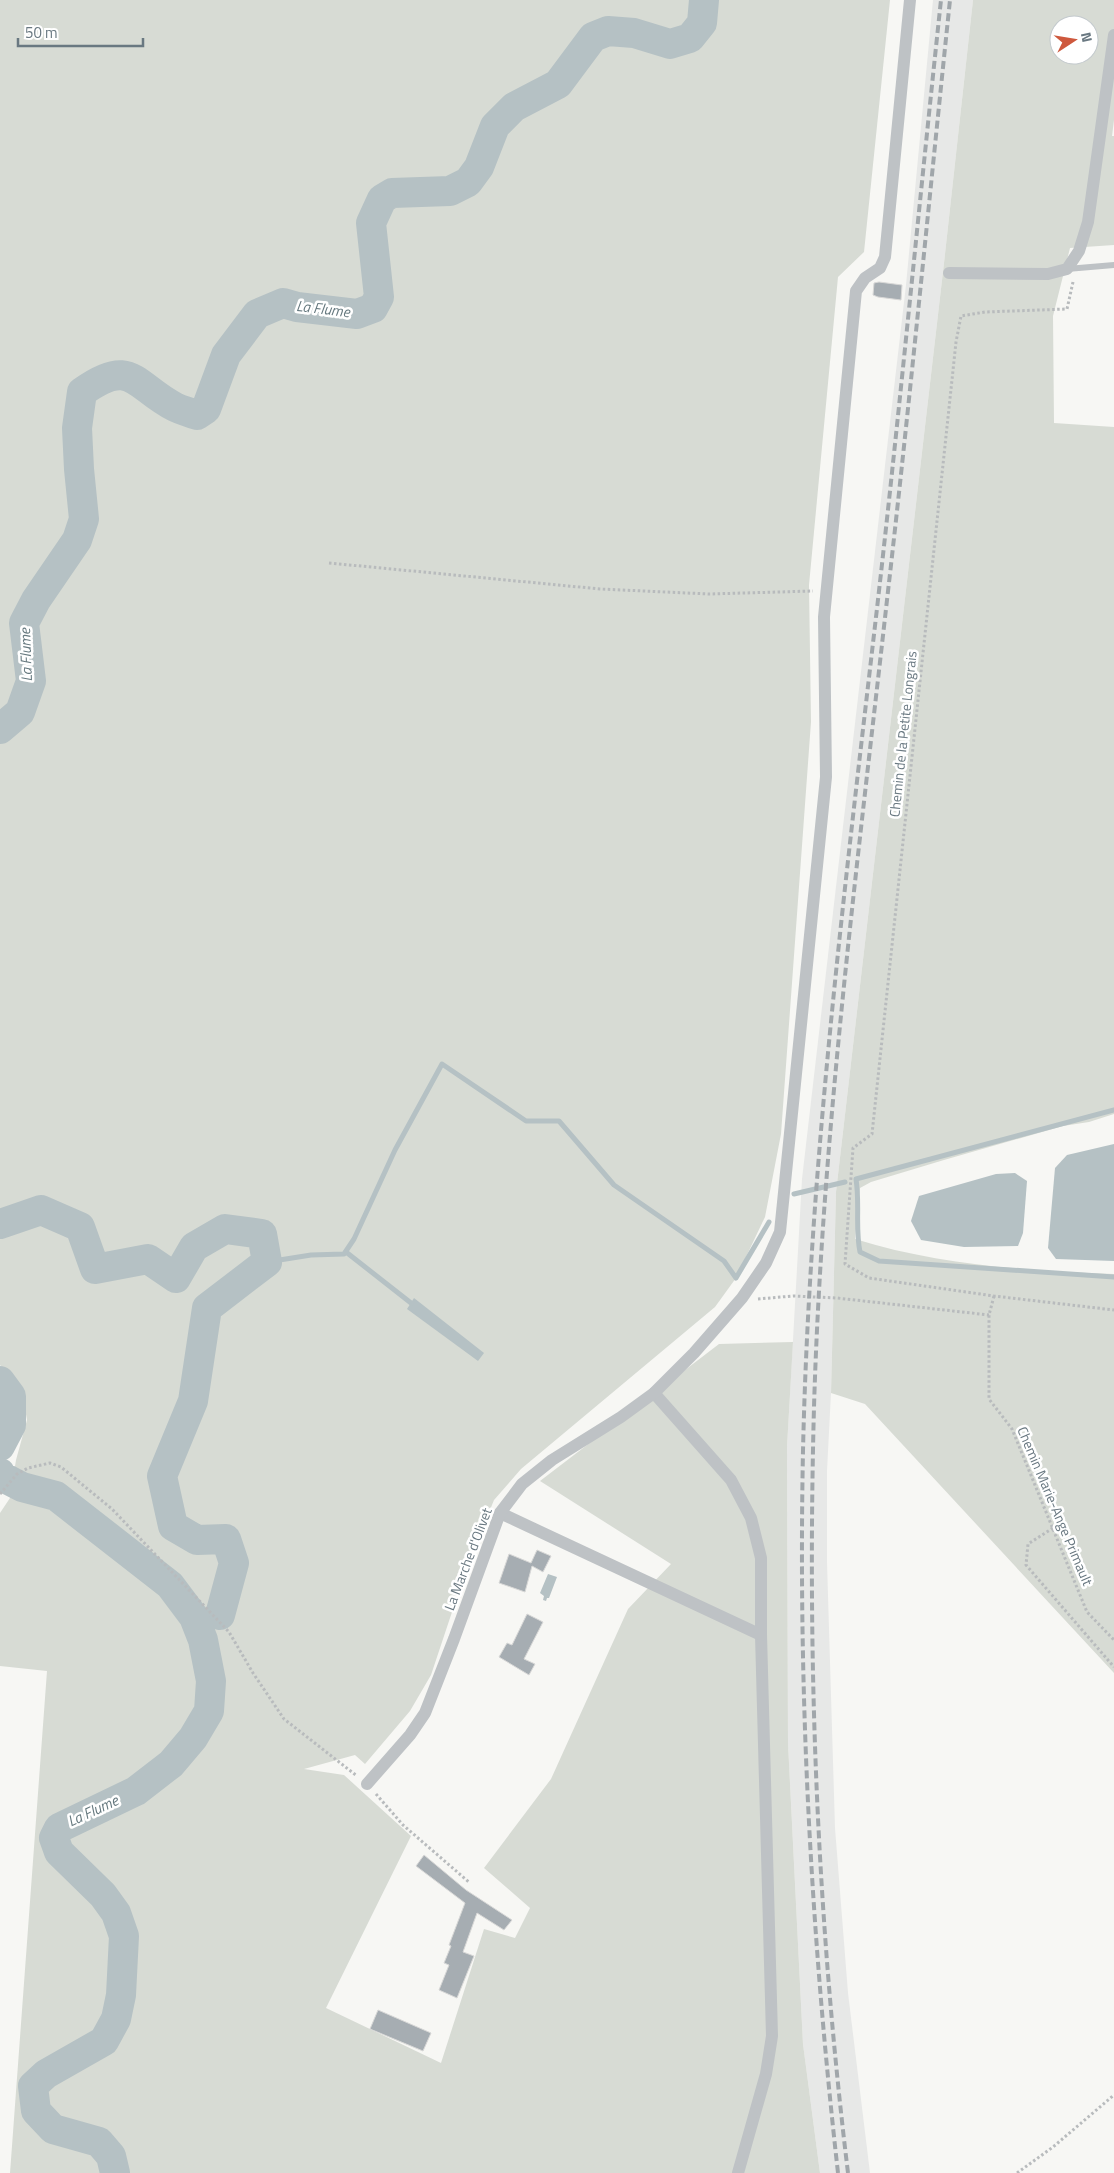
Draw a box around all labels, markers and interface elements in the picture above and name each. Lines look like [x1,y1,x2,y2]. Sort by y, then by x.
scale bar [18,15,142,47]
north arrow [1049,15,1099,65]
text: 50 m [25,21,58,44]
text: N [1076,30,1098,44]
water label: La Flume [295,294,352,323]
water label: La Flume [13,627,38,682]
street label: Chemin de la Petite Longrais [883,650,922,818]
street label: Chemin Marie-Ange Primault [1012,1423,1099,1589]
street label: La Marche d'Olivet [438,1504,497,1613]
water label: La Flume [64,1788,123,1832]

